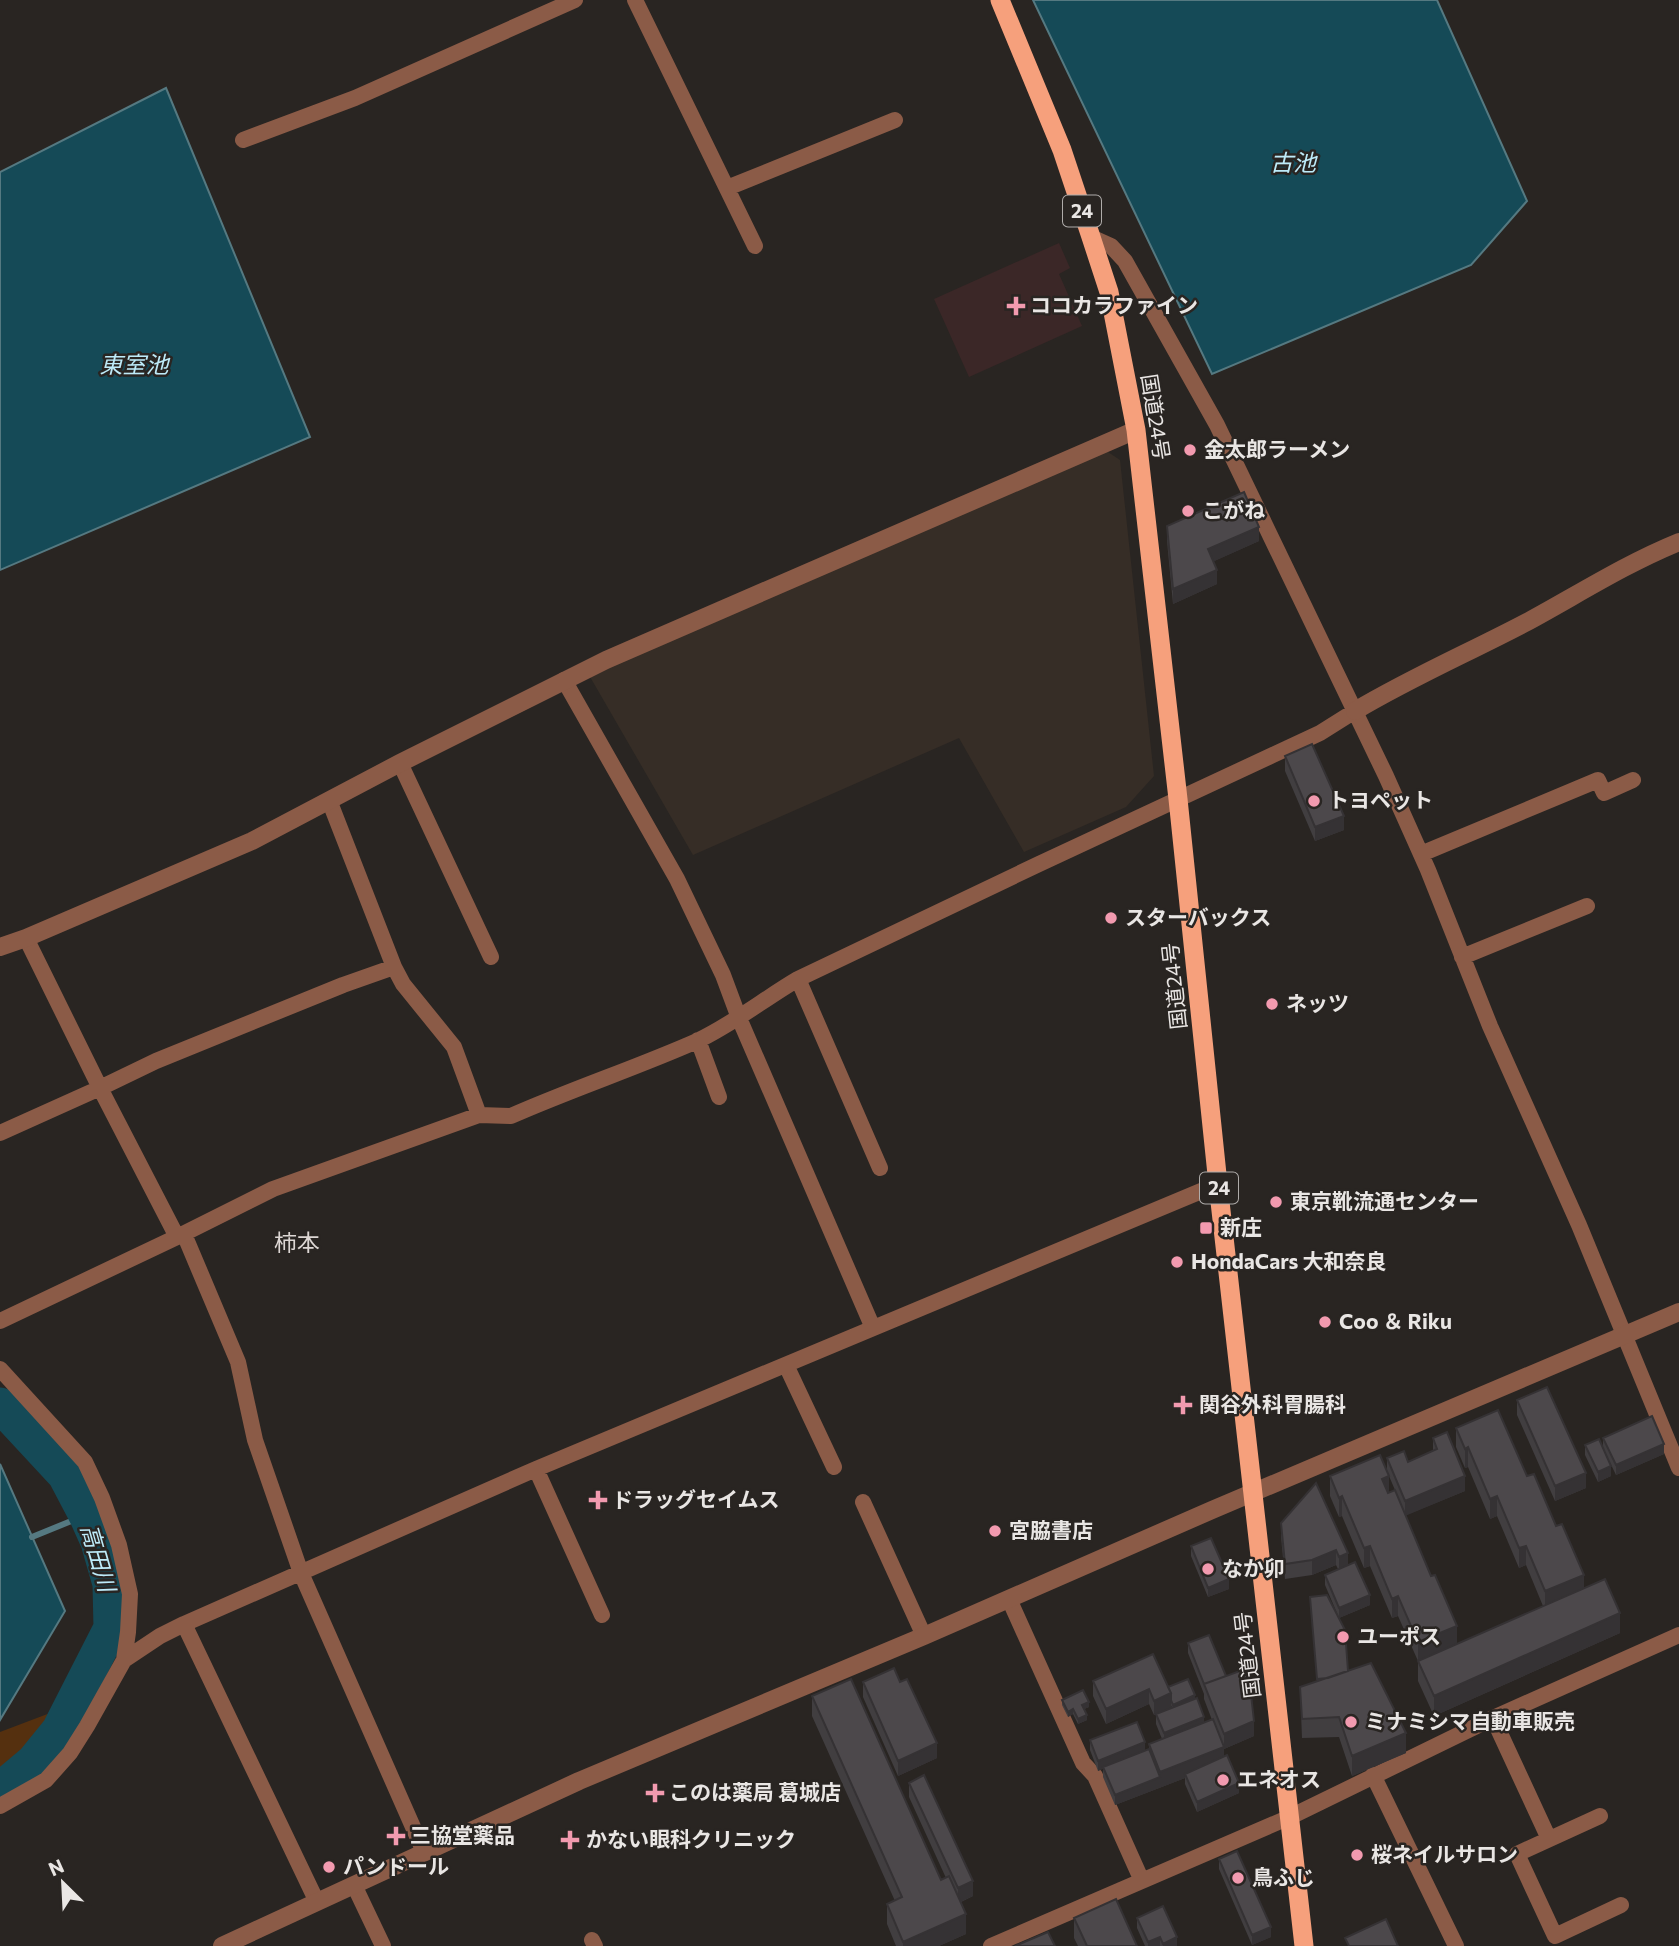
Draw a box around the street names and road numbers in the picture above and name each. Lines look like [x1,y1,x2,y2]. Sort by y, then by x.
road number: 24 [1063,196,1101,226]
street label: 国道24号 [1137,372,1176,462]
street label: 国道24号 [1157,942,1190,1031]
road number: 24 [1200,1172,1238,1204]
street label: 国道24号 [1229,1611,1264,1700]

